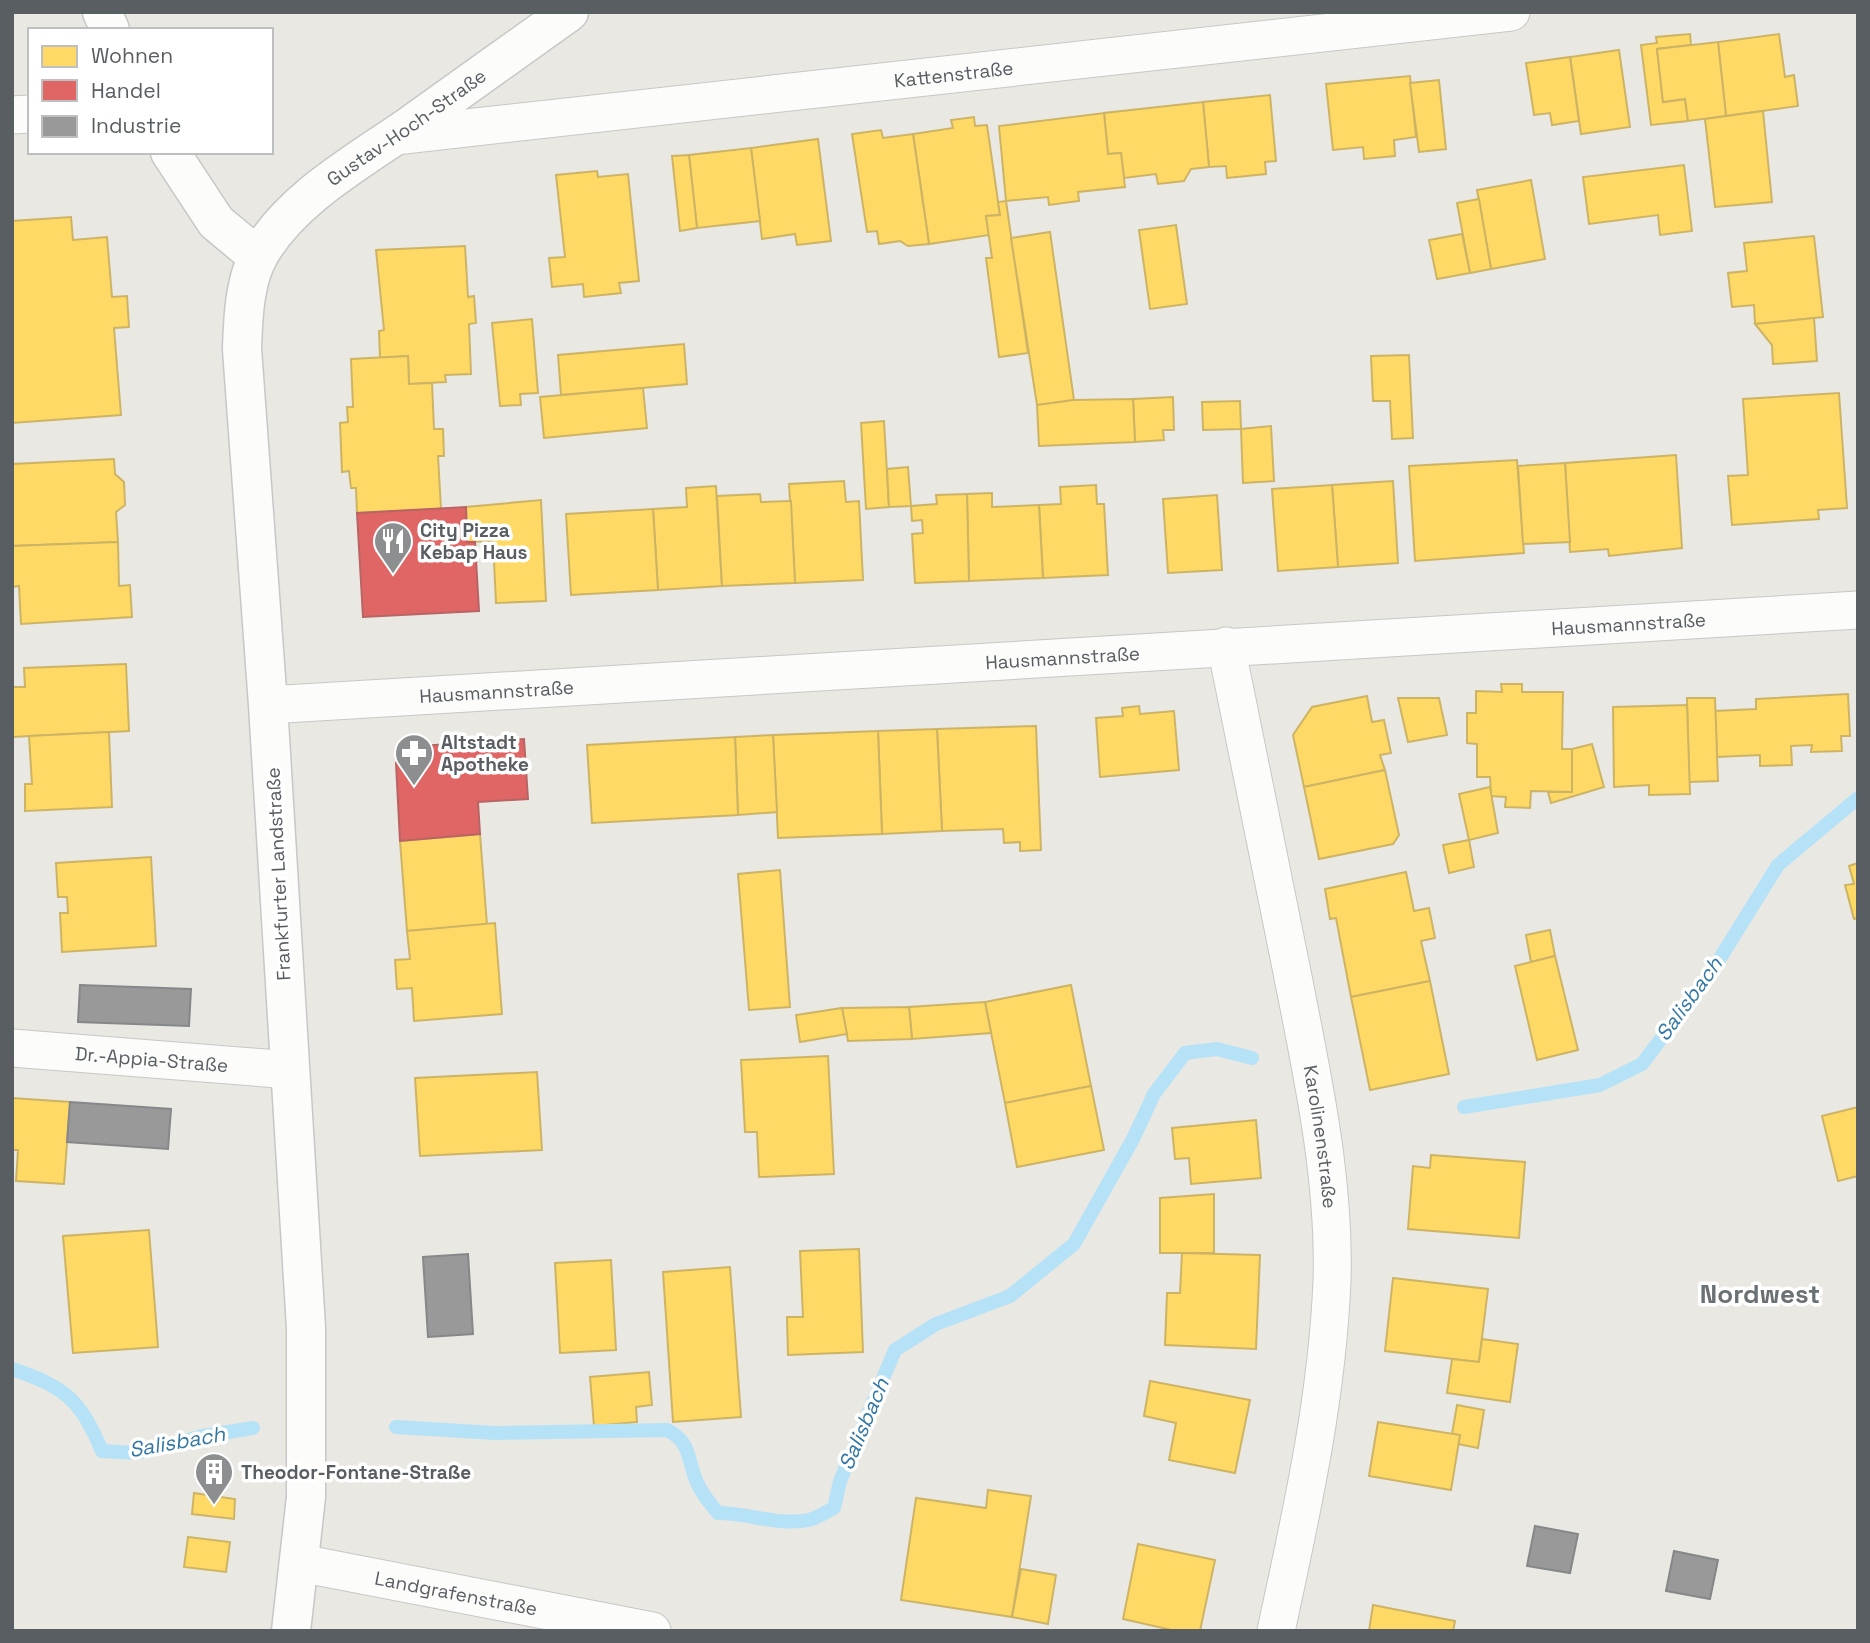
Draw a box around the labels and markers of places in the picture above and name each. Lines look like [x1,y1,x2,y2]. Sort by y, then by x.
place label: City Pizza Kebap Haus [420,518,528,565]
restaurant icon: City Pizza Kebap Haus [372,520,414,575]
place label: Altstadt Apotheke [441,730,529,777]
pharmacy icon: Altstadt Apotheke [393,732,435,787]
building icon: Theodor-Fontane-Straße [193,1451,235,1506]
place label: Theodor-Fontane-Straße [241,1460,471,1485]

